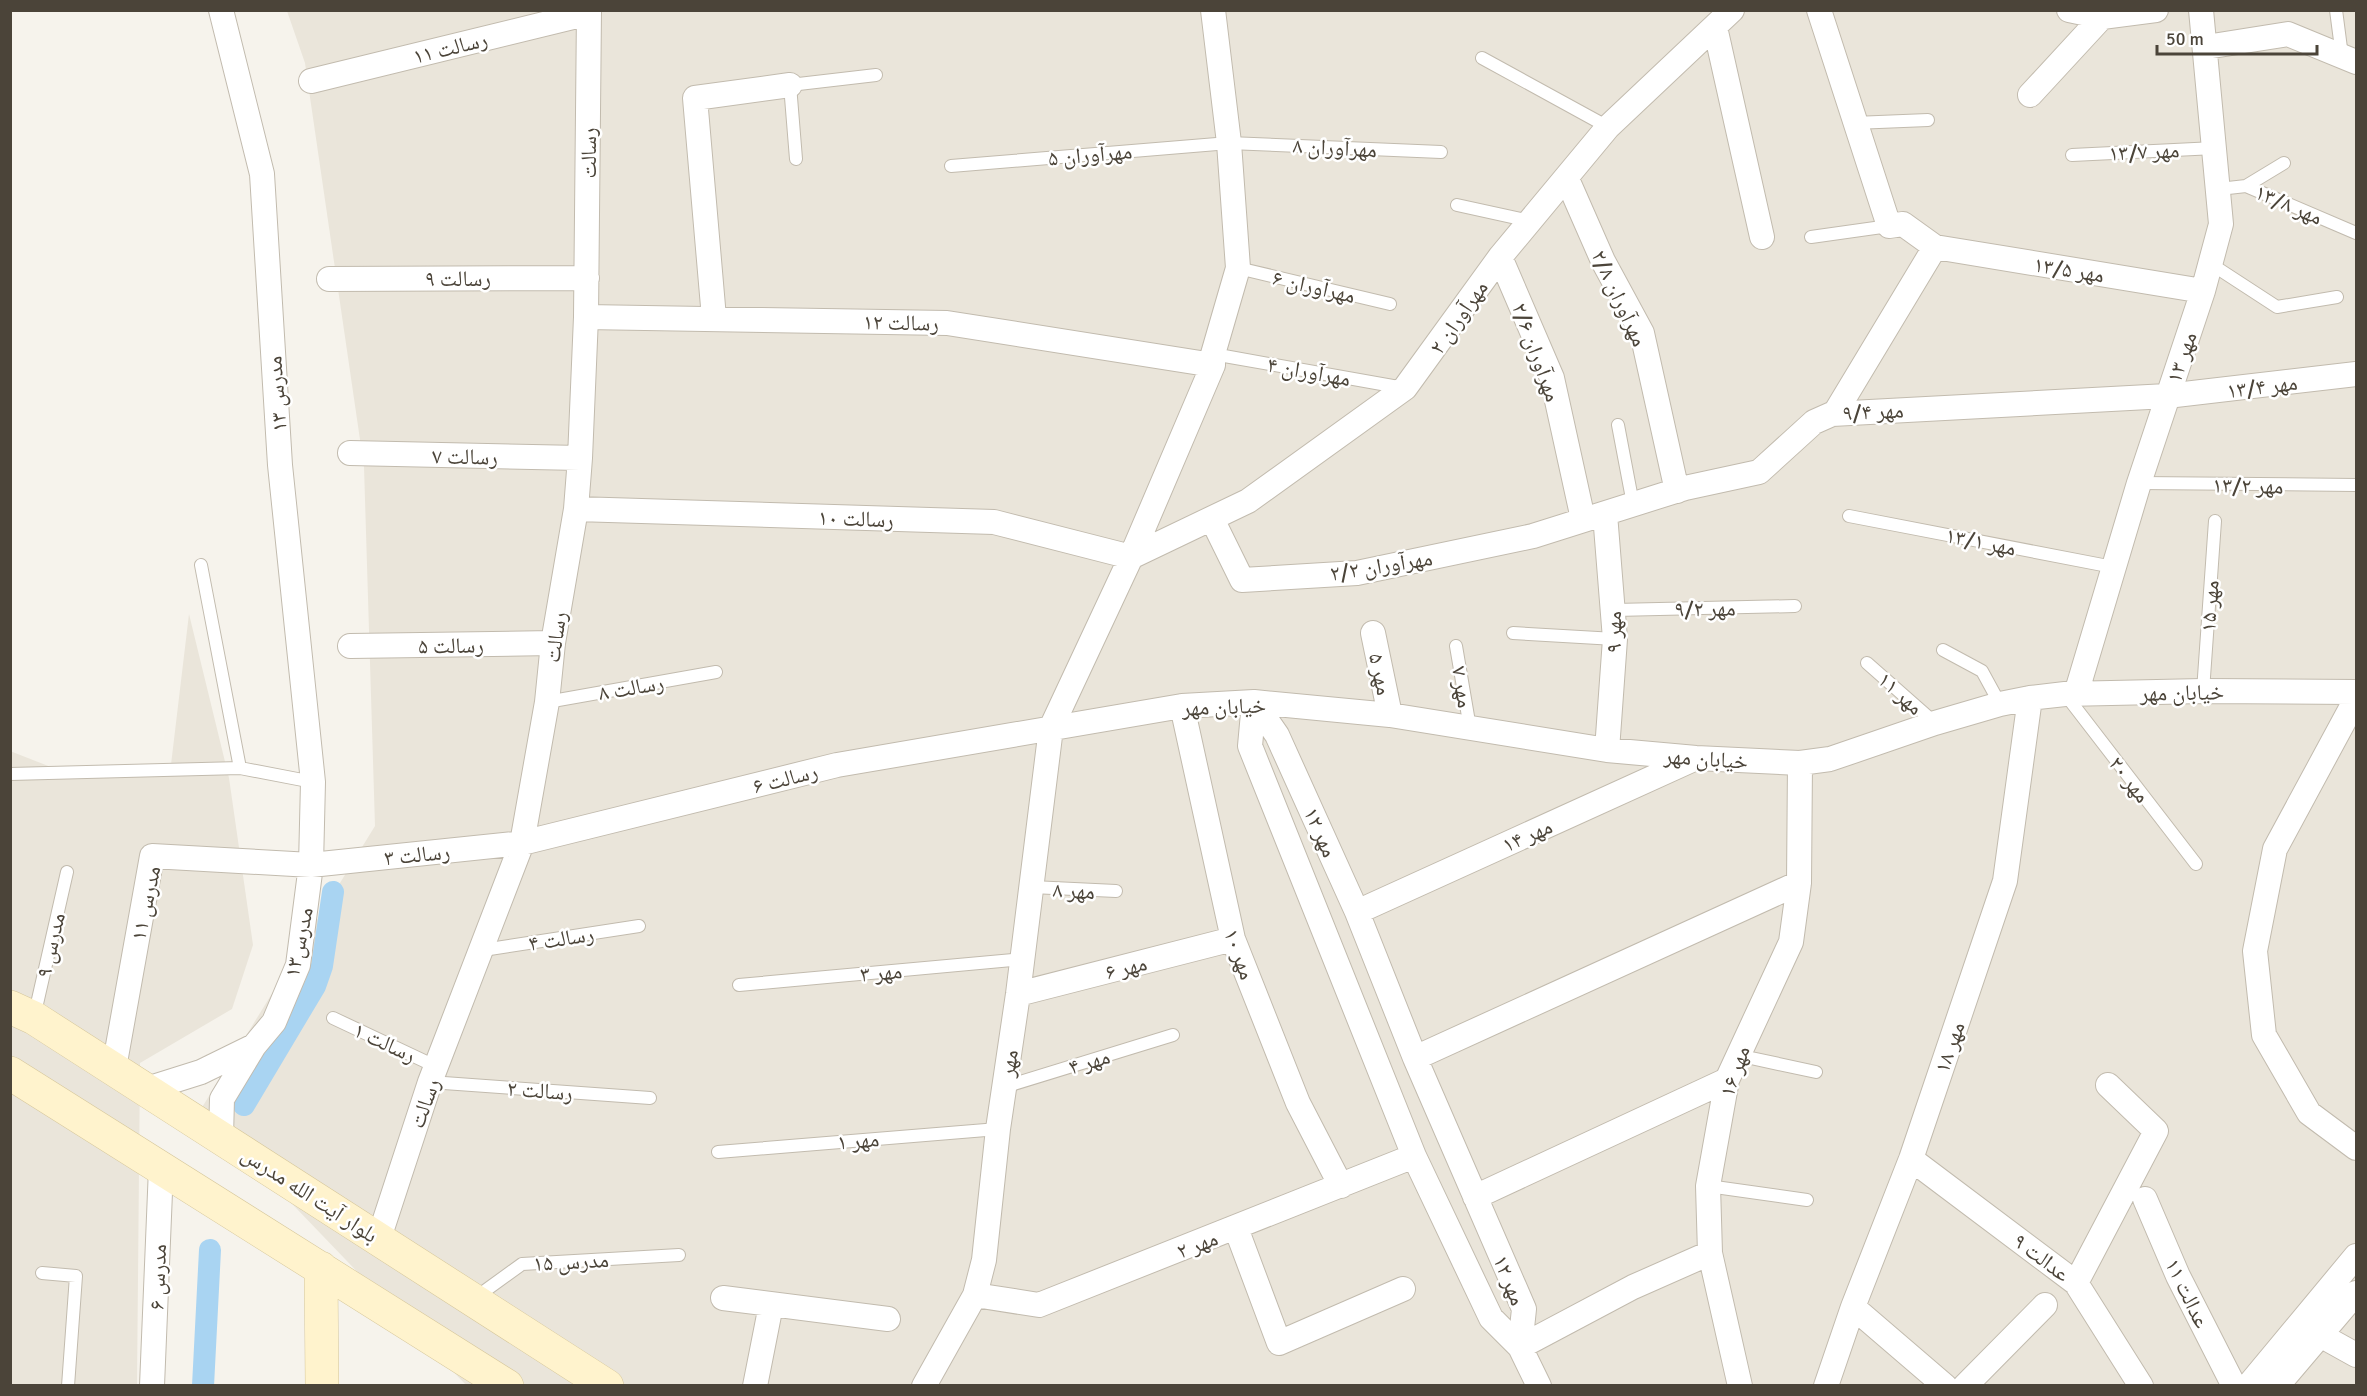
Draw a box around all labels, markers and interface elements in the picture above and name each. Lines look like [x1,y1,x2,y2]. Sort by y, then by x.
scale bar [2157,18,2318,56]
street label: رسالت ۱۱ [410,25,490,70]
text: 50 m [2166,28,2204,50]
street label: رسالت [575,127,602,179]
street label: مهرآوران ۸ [1292,132,1378,163]
street label: مهر ۱۳/۷ [2108,136,2180,167]
street label: مهرآوران ۵ [1047,137,1133,172]
street label: مهر ۱۳/۸ [2251,178,2327,231]
street label: مهرآوران ۲/۸ [1585,246,1654,351]
street label: مهر ۱۳/۵ [2032,251,2106,288]
street label: مهرآوران ۶ [1270,264,1358,309]
street label: رسالت ۹ [425,265,491,292]
street label: مهرآوران ۲ [1423,275,1494,360]
street label: مهرآوران ۲/۶ [1506,299,1567,405]
street label: رسالت ۱۲ [863,308,939,337]
street label: مهر ۱۳ [2160,328,2203,386]
street label: مهرآوران ۴ [1265,351,1353,392]
street label: مدرس ۱۳ [260,355,293,433]
street label: مهر ۱۳/۴ [2225,369,2299,404]
street label: مهر ۹/۴ [1842,396,1904,427]
street label: رسالت ۷ [432,442,498,471]
street label: مهر ۱۳/۲ [2212,471,2284,500]
street label: رسالت ۱۰ [818,504,894,533]
street label: مهر ۱۳/۱ [1943,521,2018,562]
street label: مهرآوران ۲/۲ [1328,544,1434,587]
street label: مهر ۱۵ [2194,579,2225,633]
street label: مهر ۹/۲ [1674,594,1736,623]
street label: رسالت [539,610,572,664]
street label: مهر ۹ [1600,611,1627,653]
street label: رسالت ۵ [418,631,484,660]
street label: مهر ۵ [1363,651,1398,697]
street label: مهر ۷ [1446,664,1479,710]
street label: مهر ۱۱ [1872,666,1929,721]
street label: رسالت ۸ [596,668,666,707]
street label: خیابان مهر [2139,678,2224,707]
street label: خیابان مهر [1181,692,1267,721]
street label: خیابان مهر [1662,742,1749,775]
street label: مهر ۲۰ [2103,751,2156,808]
street label: رسالت ۶ [750,757,820,800]
street label: مهر ۱۲ [1298,803,1343,861]
street label: مهر ۱۴ [1498,813,1556,858]
street label: رسالت ۳ [383,838,451,871]
street label: مدرس ۱۱ [124,863,167,943]
street label: مهر ۸ [1052,876,1096,905]
street label: مدرس۱۳ [278,905,319,980]
street label: مدرس ۹ [30,910,71,980]
street label: رسالت ۴ [526,920,596,957]
street label: مهر ۱۰ [1218,925,1261,983]
street label: مهر ۶ [1102,949,1150,986]
street label: مهر ۳ [859,957,903,988]
street label: رسالت ۱ [349,1016,420,1069]
street label: مهر ۱۸ [1928,1018,1971,1076]
street label: مهر ۴ [1065,1042,1113,1081]
street label: مهر ۱۶ [1713,1042,1756,1100]
street label: مهر [993,1047,1024,1080]
street label: رسالت [403,1075,446,1132]
street label: رسالت ۲ [506,1075,574,1106]
street label: مهر ۱ [836,1125,880,1156]
street label: بلوار آیت الله مدرس [236,1140,383,1249]
street label: مهر ۲ [1173,1224,1222,1265]
street label: عدالت ۹ [2008,1227,2075,1287]
street label: مدرس ۶ [143,1244,172,1310]
street label: مدرس ۱۵ [532,1246,610,1277]
street label: مهر ۱۲ [1487,1251,1532,1309]
street label: عدالت ۱۱ [2159,1254,2216,1332]

